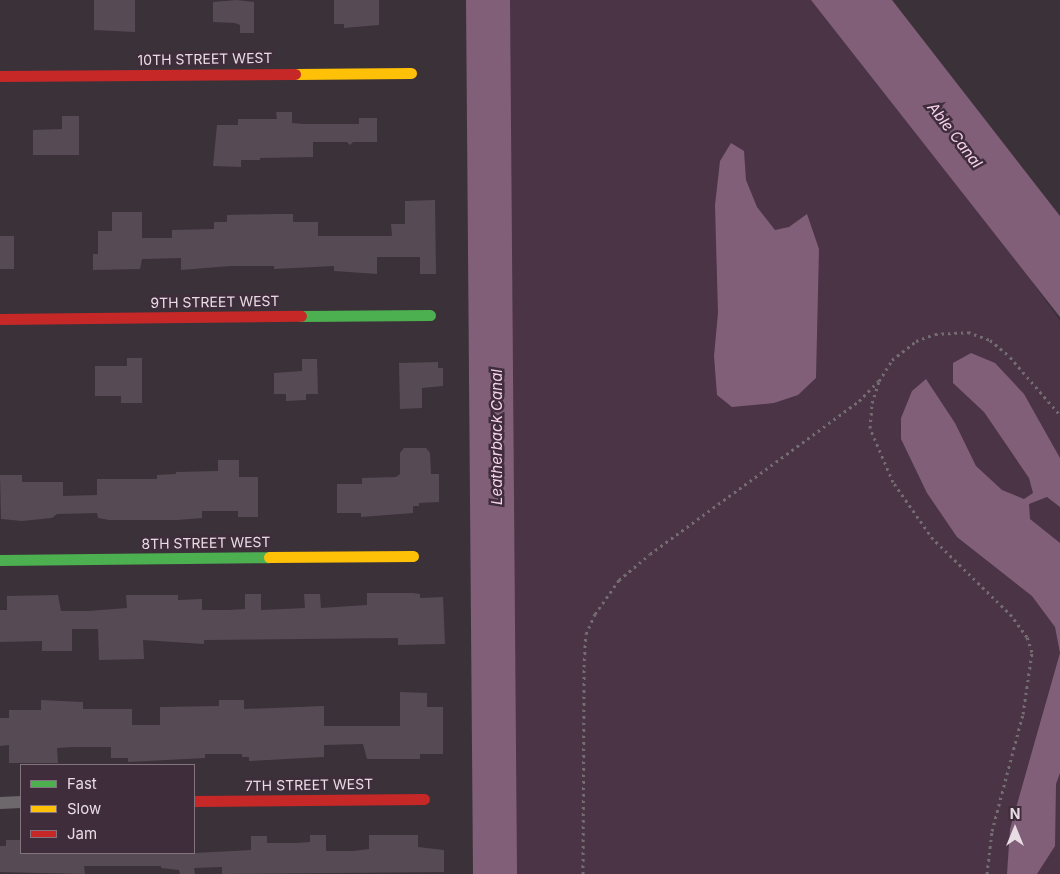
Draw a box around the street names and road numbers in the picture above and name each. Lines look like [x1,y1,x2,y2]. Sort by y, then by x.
street label: 10TH STREET WEST [137,49,273,69]
street label: 9TH STREET WEST [150,292,280,312]
street label: 8TH STREET WEST [141,533,271,553]
street label: 7TH STREET WEST [245,775,373,795]

